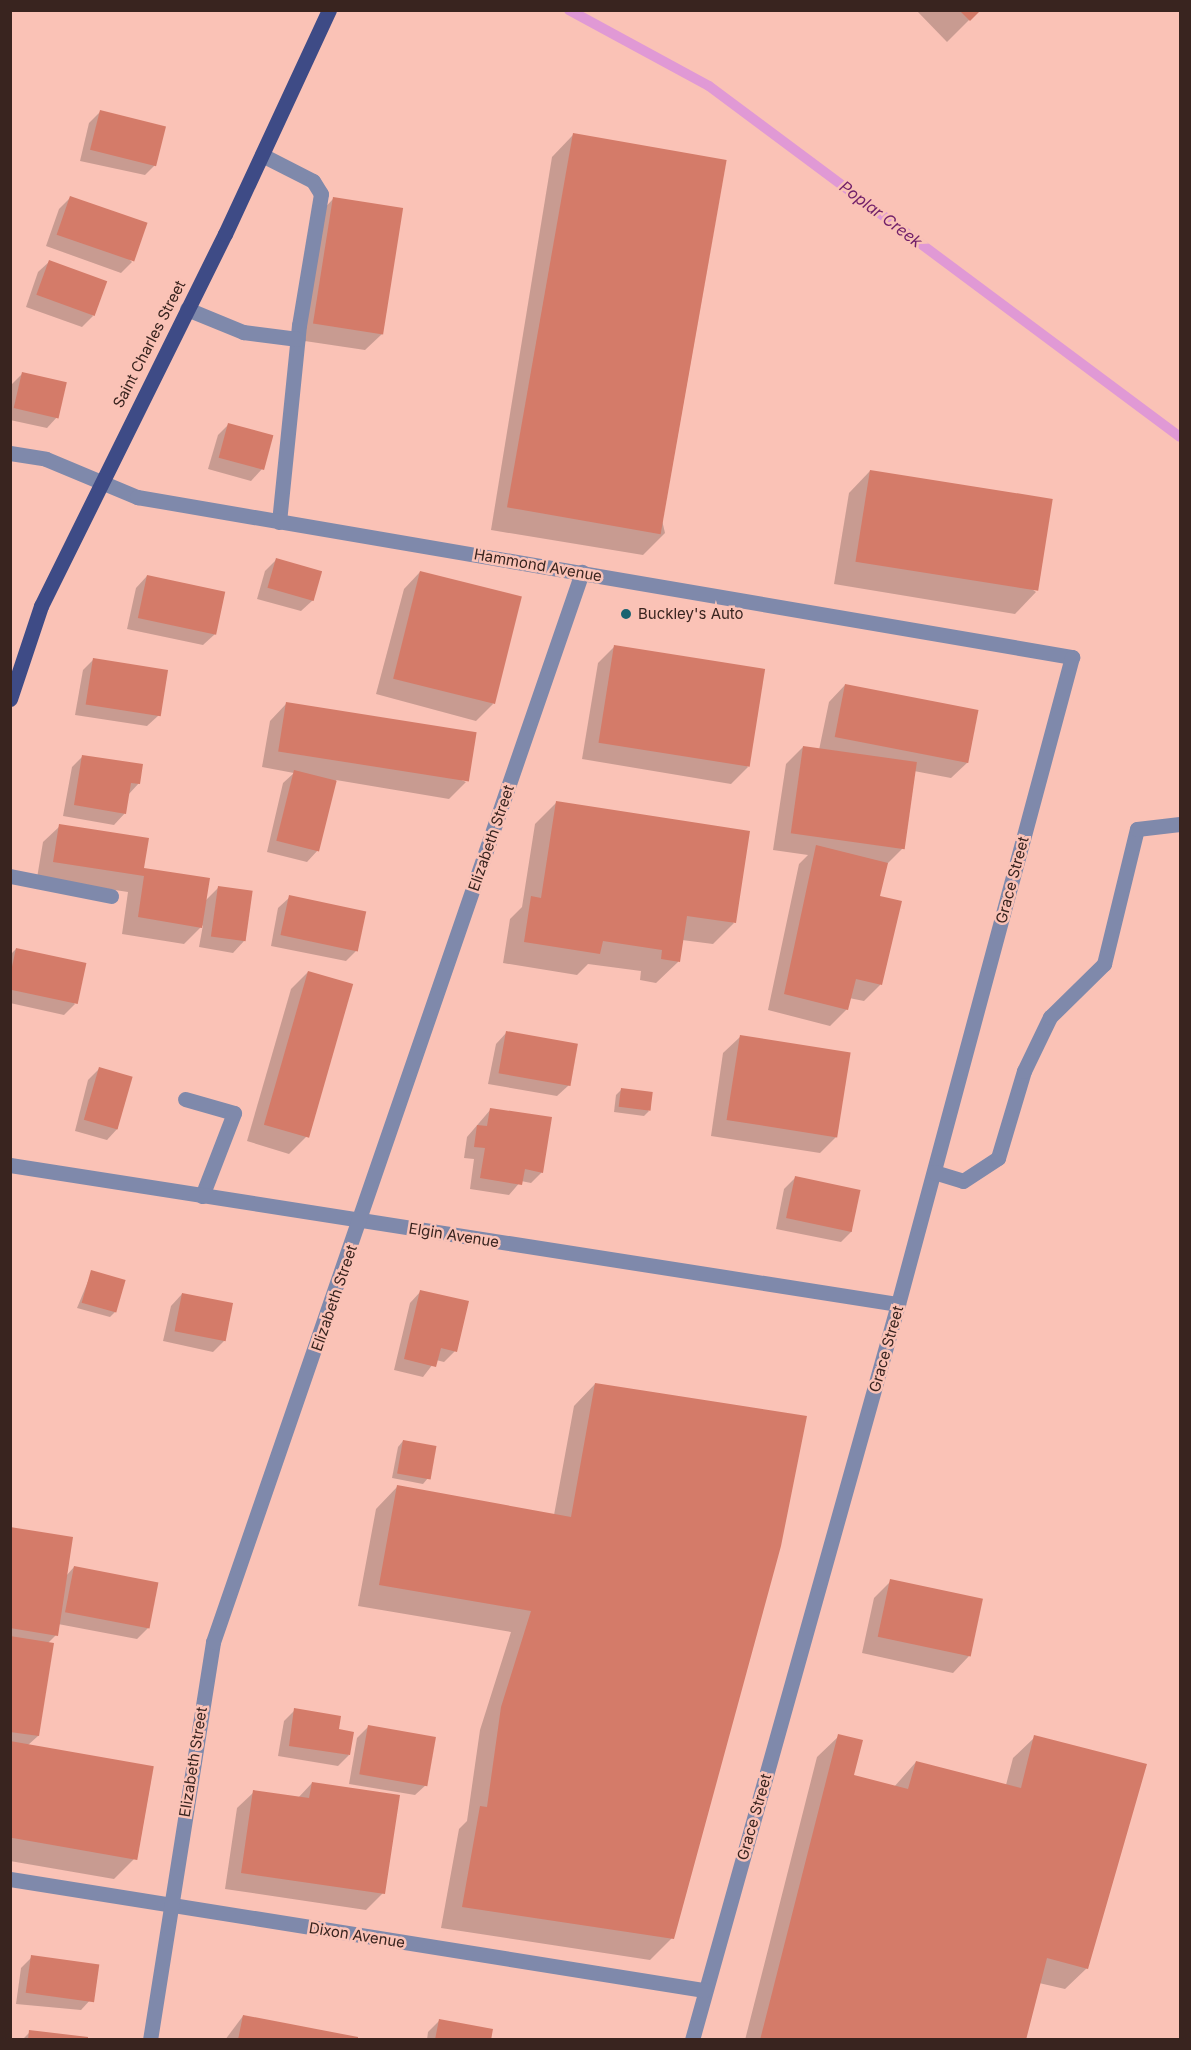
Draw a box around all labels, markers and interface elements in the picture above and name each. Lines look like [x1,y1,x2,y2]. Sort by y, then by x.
water label: Poplar Creek [836,177,926,251]
street label: Saint Charles Street [109,277,189,411]
street label: Hammond Avenue [473,545,603,585]
place label: Buckley's Auto [638,605,744,623]
marker: Buckley's Auto [619,607,633,621]
street label: Elizabeth Street [464,782,518,894]
street label: Grace Street [992,835,1032,925]
street label: Elgin Avenue [408,1219,500,1251]
street label: Elizabeth Street [307,1242,361,1354]
street label: Grace Street [865,1304,907,1394]
street label: Elizabeth Street [175,1706,211,1818]
street label: Grace Street [733,1772,775,1862]
street label: Dixon Avenue [308,1919,406,1951]

